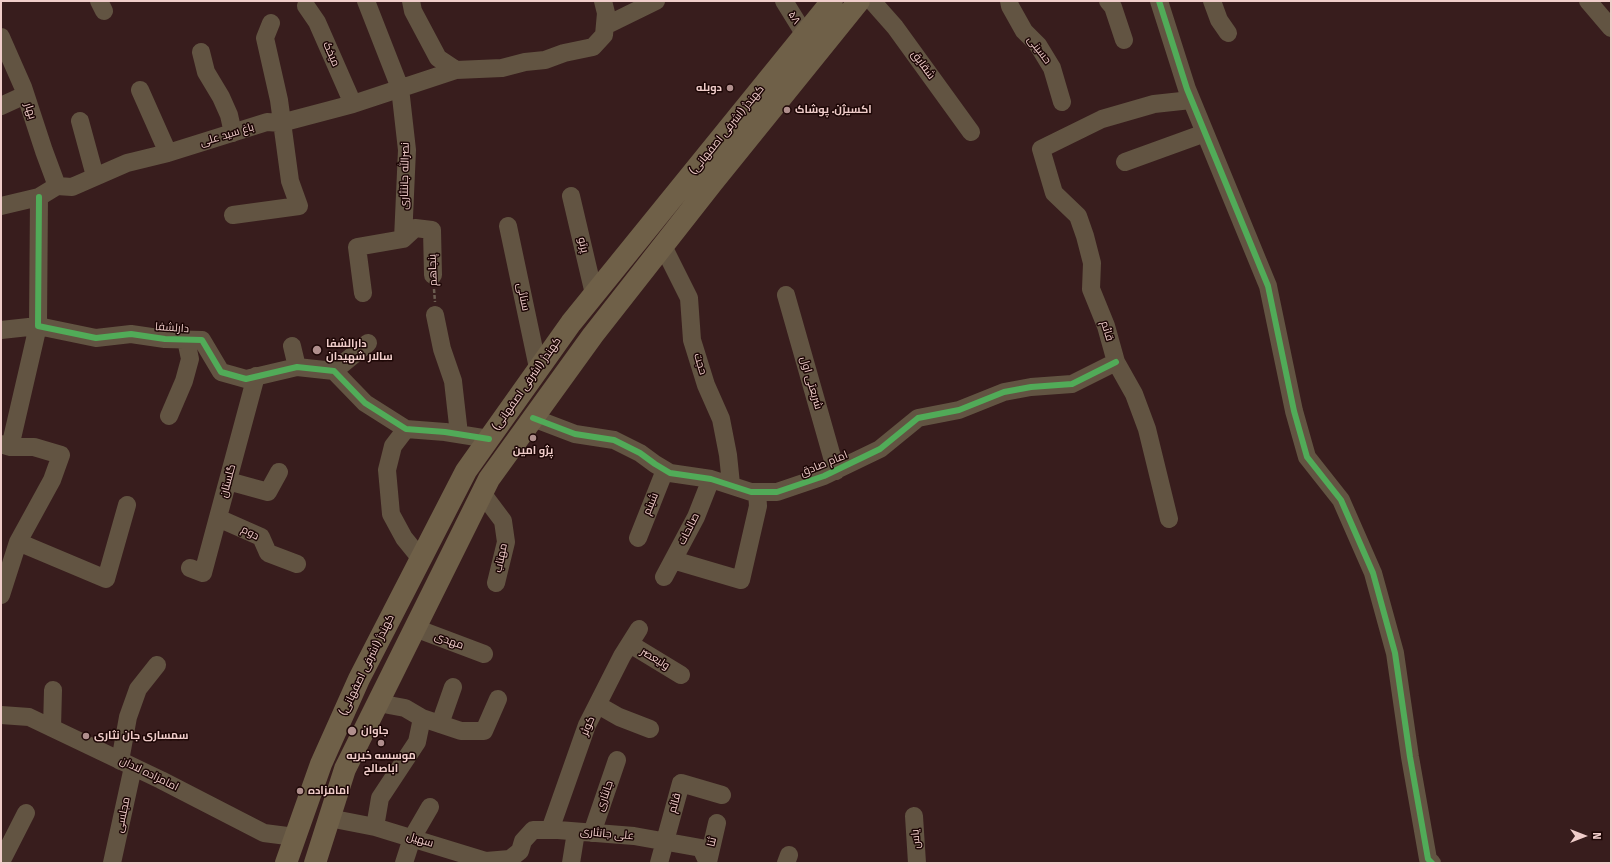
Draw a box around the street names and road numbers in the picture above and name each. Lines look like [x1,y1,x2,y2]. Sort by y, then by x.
street label: ۵۸ [785,9,803,27]
street label: حسینی [1024,33,1054,67]
street label: میخک [320,39,342,69]
street label: شقایق [908,48,938,82]
street label: کهندژ (اشرفی اصفهانی) [687,83,767,177]
street label: بهار [21,101,39,121]
street label: باغ سید علی [198,121,256,149]
street label: نصرالله جاننثاری [398,142,412,210]
street label: پرتو [575,236,591,254]
street label: پنجاهم [426,254,440,286]
street label: سنائی [514,282,532,312]
street label: قائم [1098,319,1116,343]
street label: دارلشفا [155,320,189,336]
street label: کهندژ (اشرفی اصفهانی) [490,335,564,433]
street label: حجت [691,352,709,376]
street label: شریعتی اول [797,355,825,411]
street label: امام صادق [798,448,850,480]
street label: گلستان [217,463,239,499]
street label: شبنم [641,491,661,517]
street label: صالحات [675,511,703,547]
street label: دوم [239,523,261,543]
street label: مهتاب [491,542,511,574]
street label: کهندژ (اشرفی اصفهانی) [337,612,397,718]
street label: مهدی [433,630,465,652]
street label: ولیعصر [638,645,672,673]
street label: کوثر [578,714,598,738]
street label: امامزاده لادان [117,754,181,794]
street label: جانثاری [594,779,616,813]
street label: قائم [666,792,684,814]
street label: مجلسی [113,796,133,834]
street label: علی جانثاری [580,825,634,843]
street label: یاس [909,829,923,849]
street label: سهیل [405,830,435,850]
street label: ثنا [705,836,719,848]

